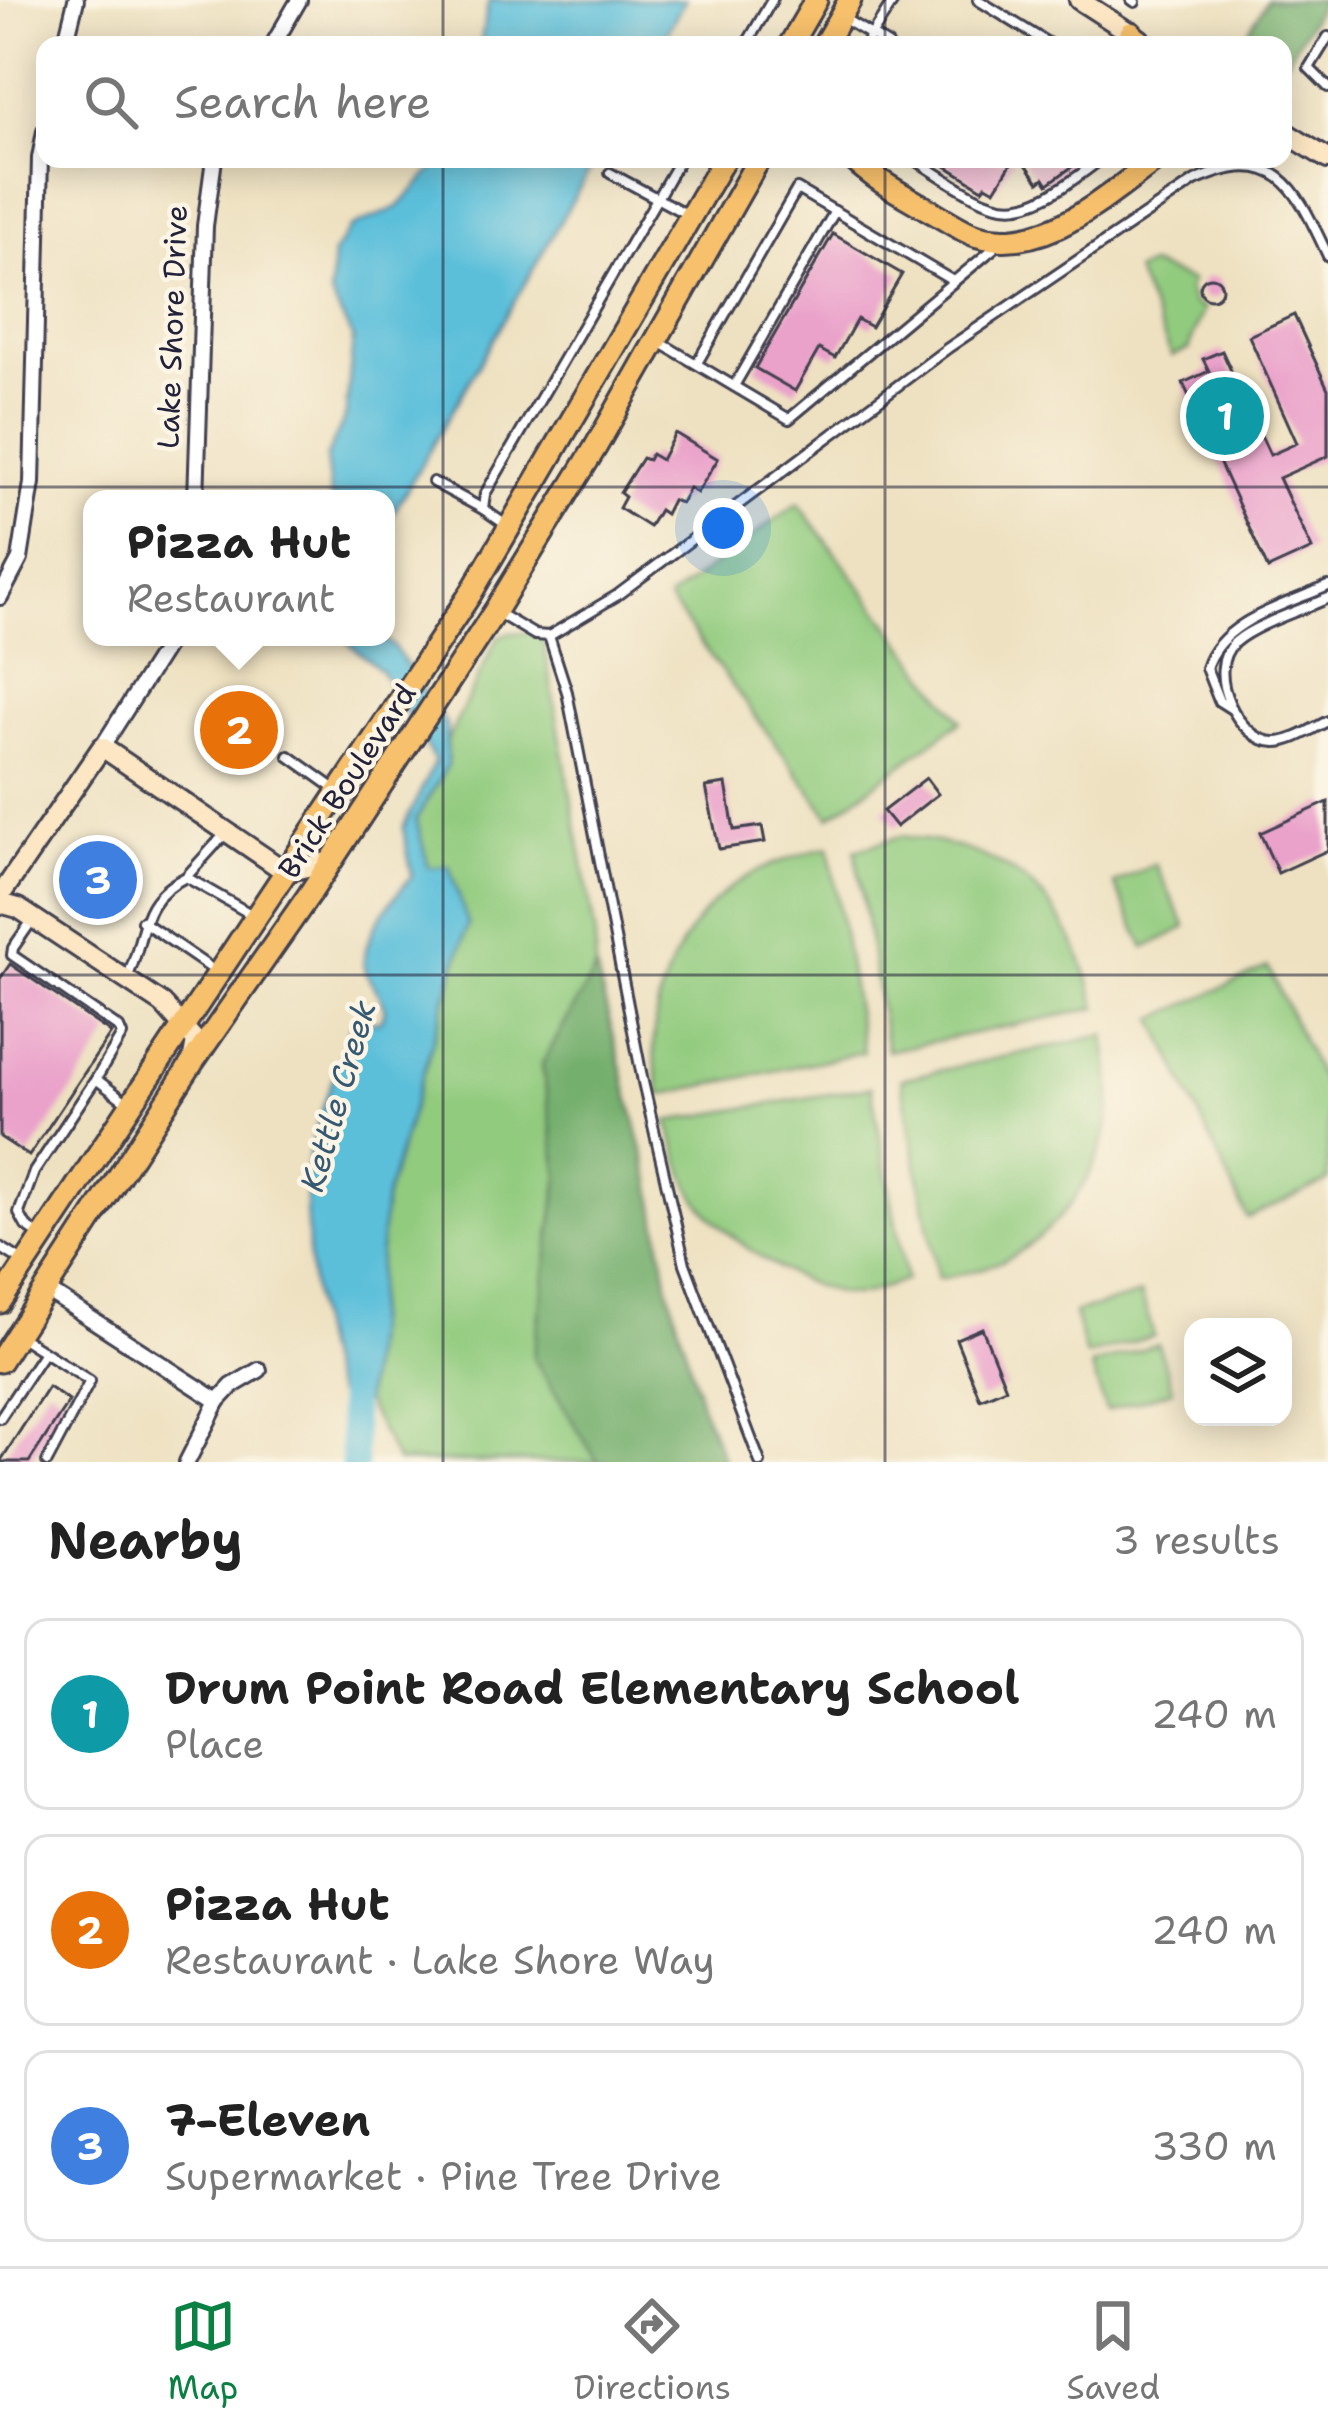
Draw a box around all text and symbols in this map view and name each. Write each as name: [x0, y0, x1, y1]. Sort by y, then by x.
search box: [36, 36, 1292, 168]
icon: search: [78, 69, 144, 135]
text: Search here: [174, 72, 431, 132]
street label: Lake Shore Drive: [147, 204, 197, 450]
pin: 1: [1186, 371, 1264, 461]
popup: [83, 490, 395, 646]
your location: [693, 498, 753, 558]
text: Pizza Hut: [127, 512, 351, 572]
text: Restaurant: [127, 572, 336, 624]
street label: Brick Boulevard: [269, 676, 425, 886]
pin: 2: [200, 685, 278, 775]
pin: 3: [59, 835, 137, 925]
water label: Kettle Creek: [289, 995, 387, 1197]
map controls: [1184, 1318, 1292, 1426]
button: layers: [1184, 1318, 1292, 1426]
text: Nearby: [48, 1506, 243, 1574]
text: 3 results: [1113, 1514, 1280, 1566]
text: Drum Point Road Elementary School: [165, 1658, 1020, 1718]
text: 1: [81, 1688, 99, 1740]
text: 240 m: [1151, 1688, 1277, 1740]
text: Place: [165, 1718, 264, 1770]
text: Pizza Hut: [165, 1874, 390, 1934]
text: 2: [76, 1904, 104, 1956]
text: 240 m: [1151, 1904, 1277, 1956]
text: Restaurant · Lake Shore Way: [165, 1934, 715, 1986]
text: 7-Eleven: [165, 2090, 370, 2150]
text: 3: [76, 2120, 104, 2172]
text: 330 m: [1151, 2120, 1277, 2172]
text: Supermarket · Pine Tree Drive: [165, 2150, 722, 2202]
tab: Map: [168, 2293, 238, 2410]
tab: Directions: [574, 2293, 731, 2410]
tab: Saved: [1067, 2293, 1160, 2410]

